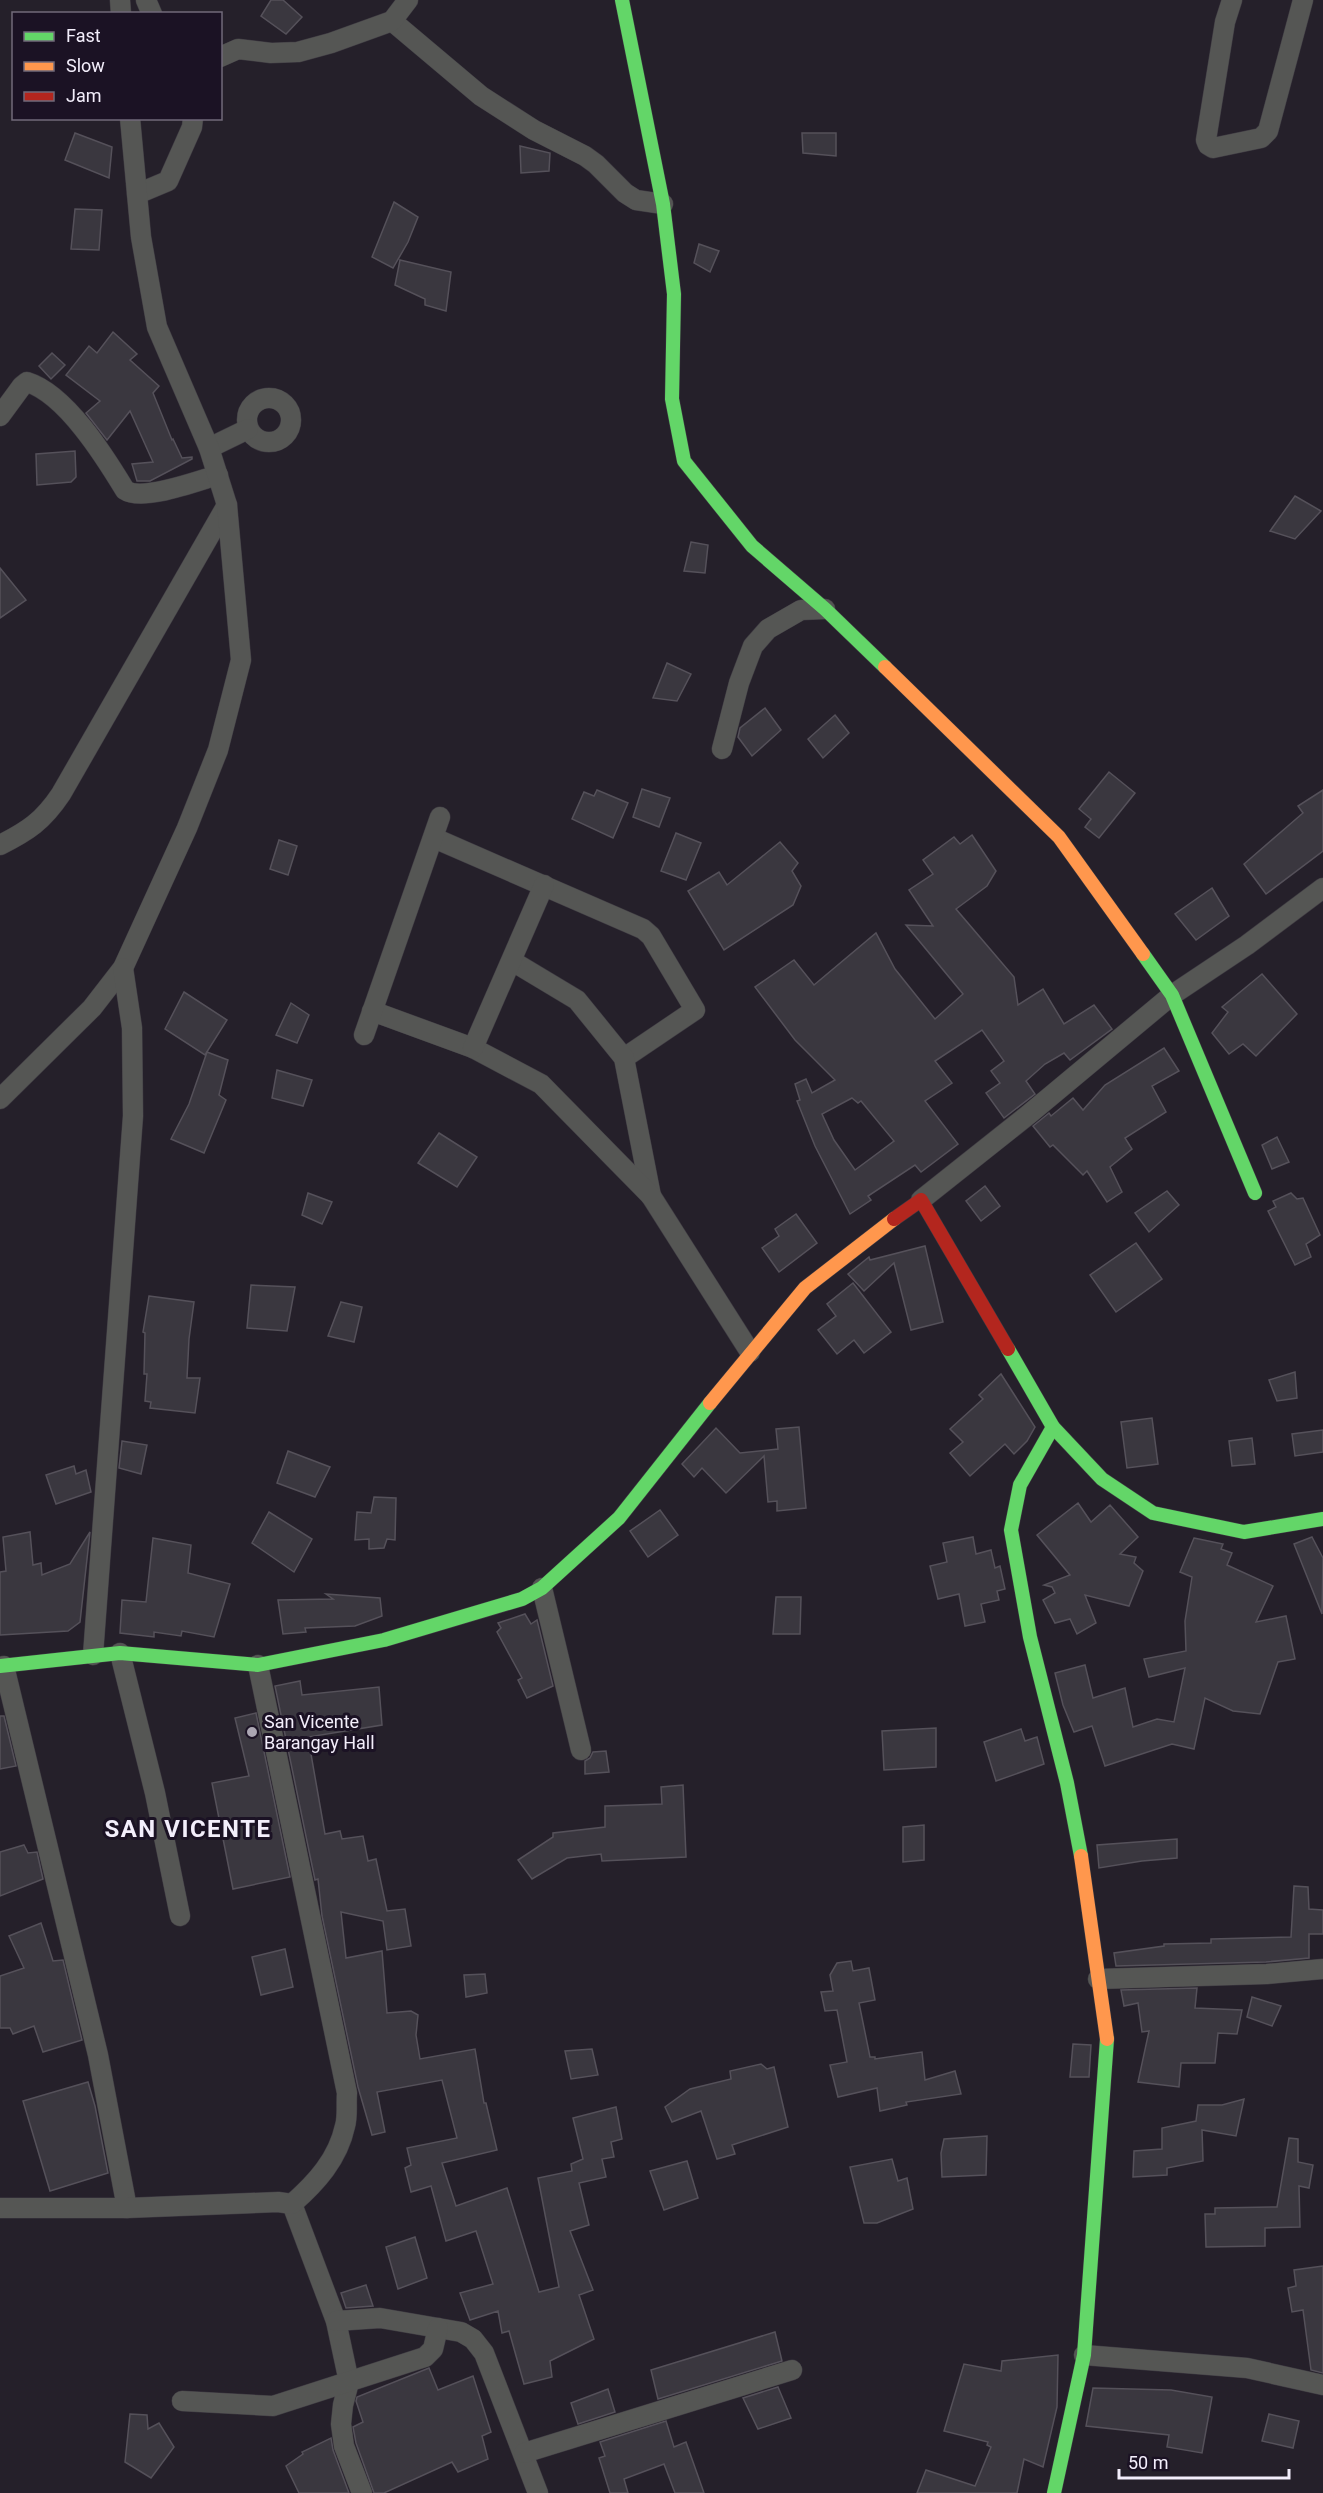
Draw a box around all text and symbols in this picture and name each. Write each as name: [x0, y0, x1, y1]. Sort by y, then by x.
legend: [12, 12, 222, 120]
text: Fast: [66, 25, 101, 46]
text: Slow: [66, 55, 105, 76]
text: Jam: [66, 85, 102, 106]
place label: San Vicente Barangay Hall: [264, 1711, 375, 1753]
marker: San Vicente Barangay Hall: [245, 1725, 259, 1739]
district label: SAN VICENTE: [104, 1815, 272, 1843]
scale bar: [1119, 2442, 1288, 2480]
text: 50 m: [1128, 2452, 1168, 2473]

